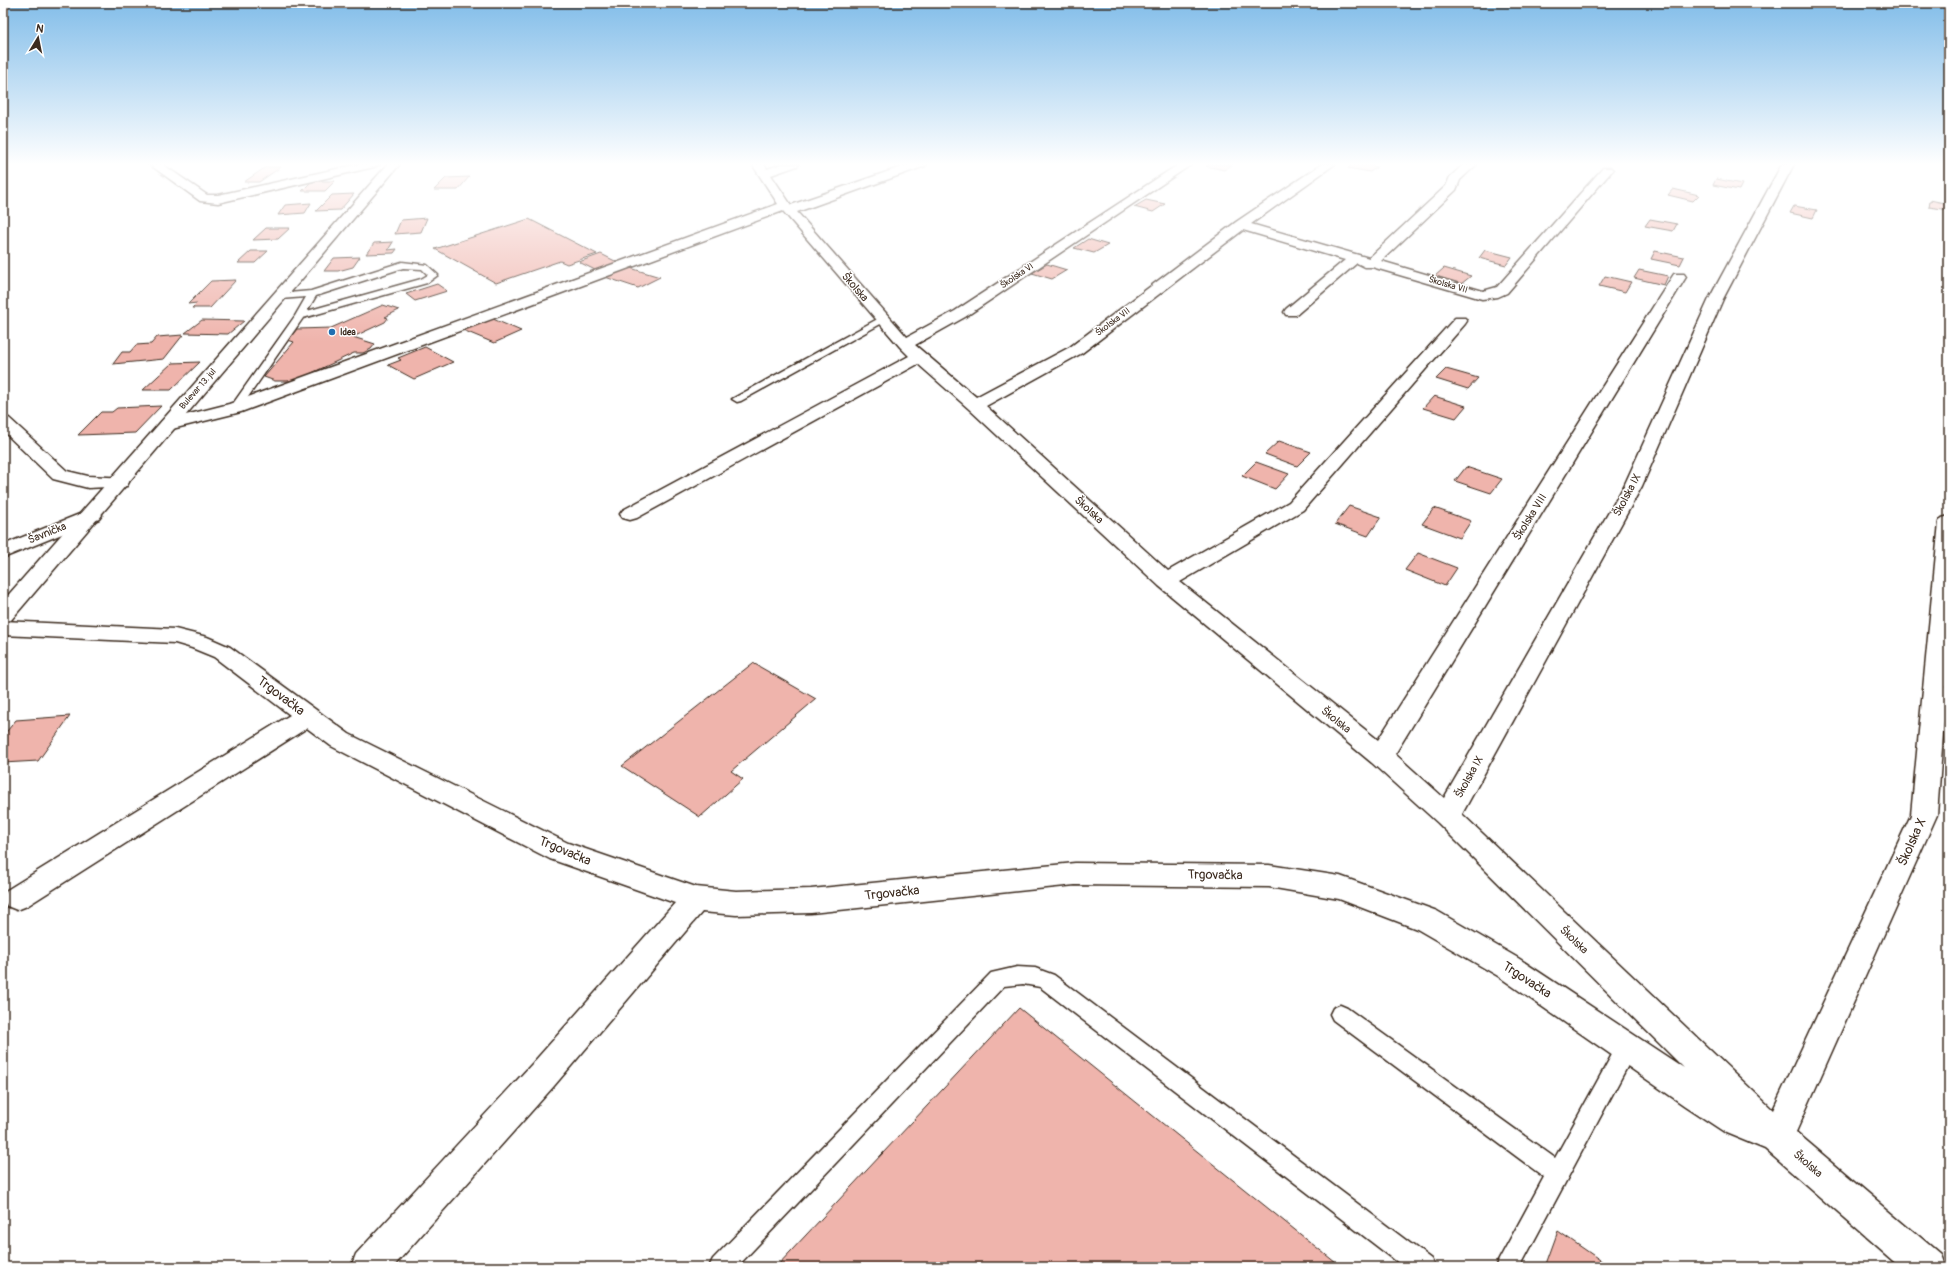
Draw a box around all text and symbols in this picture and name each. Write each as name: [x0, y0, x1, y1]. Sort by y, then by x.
north arrow: [18, 18, 58, 58]
text: N: [35, 22, 45, 36]
street label: Školska VI: [998, 260, 1036, 291]
street label: Školska: [839, 269, 872, 304]
street label: Školska VII: [1427, 273, 1469, 296]
street label: Školska VII: [1093, 305, 1132, 339]
marker: Idea: [327, 327, 337, 337]
place label: Idea: [340, 327, 356, 338]
street label: Bulevar 13. jul: [177, 366, 219, 412]
street label: Školska IX: [1610, 471, 1644, 518]
street label: Školska VIII: [1510, 491, 1549, 543]
street label: Školska: [1072, 493, 1107, 526]
street label: Šavnička: [26, 519, 68, 547]
street label: Trgovačka: [254, 673, 308, 719]
street label: Školska: [1319, 703, 1354, 736]
street label: Školska IX: [1451, 753, 1486, 800]
street label: Školska X: [1894, 816, 1930, 868]
street label: Trgovačka: [537, 833, 593, 869]
street label: Trgovačka: [1187, 867, 1243, 883]
street label: Trgovačka: [864, 882, 920, 904]
street label: Školska: [1557, 923, 1592, 957]
street label: Trgovačka: [1500, 958, 1554, 1002]
street label: Školska: [1791, 1147, 1826, 1180]

